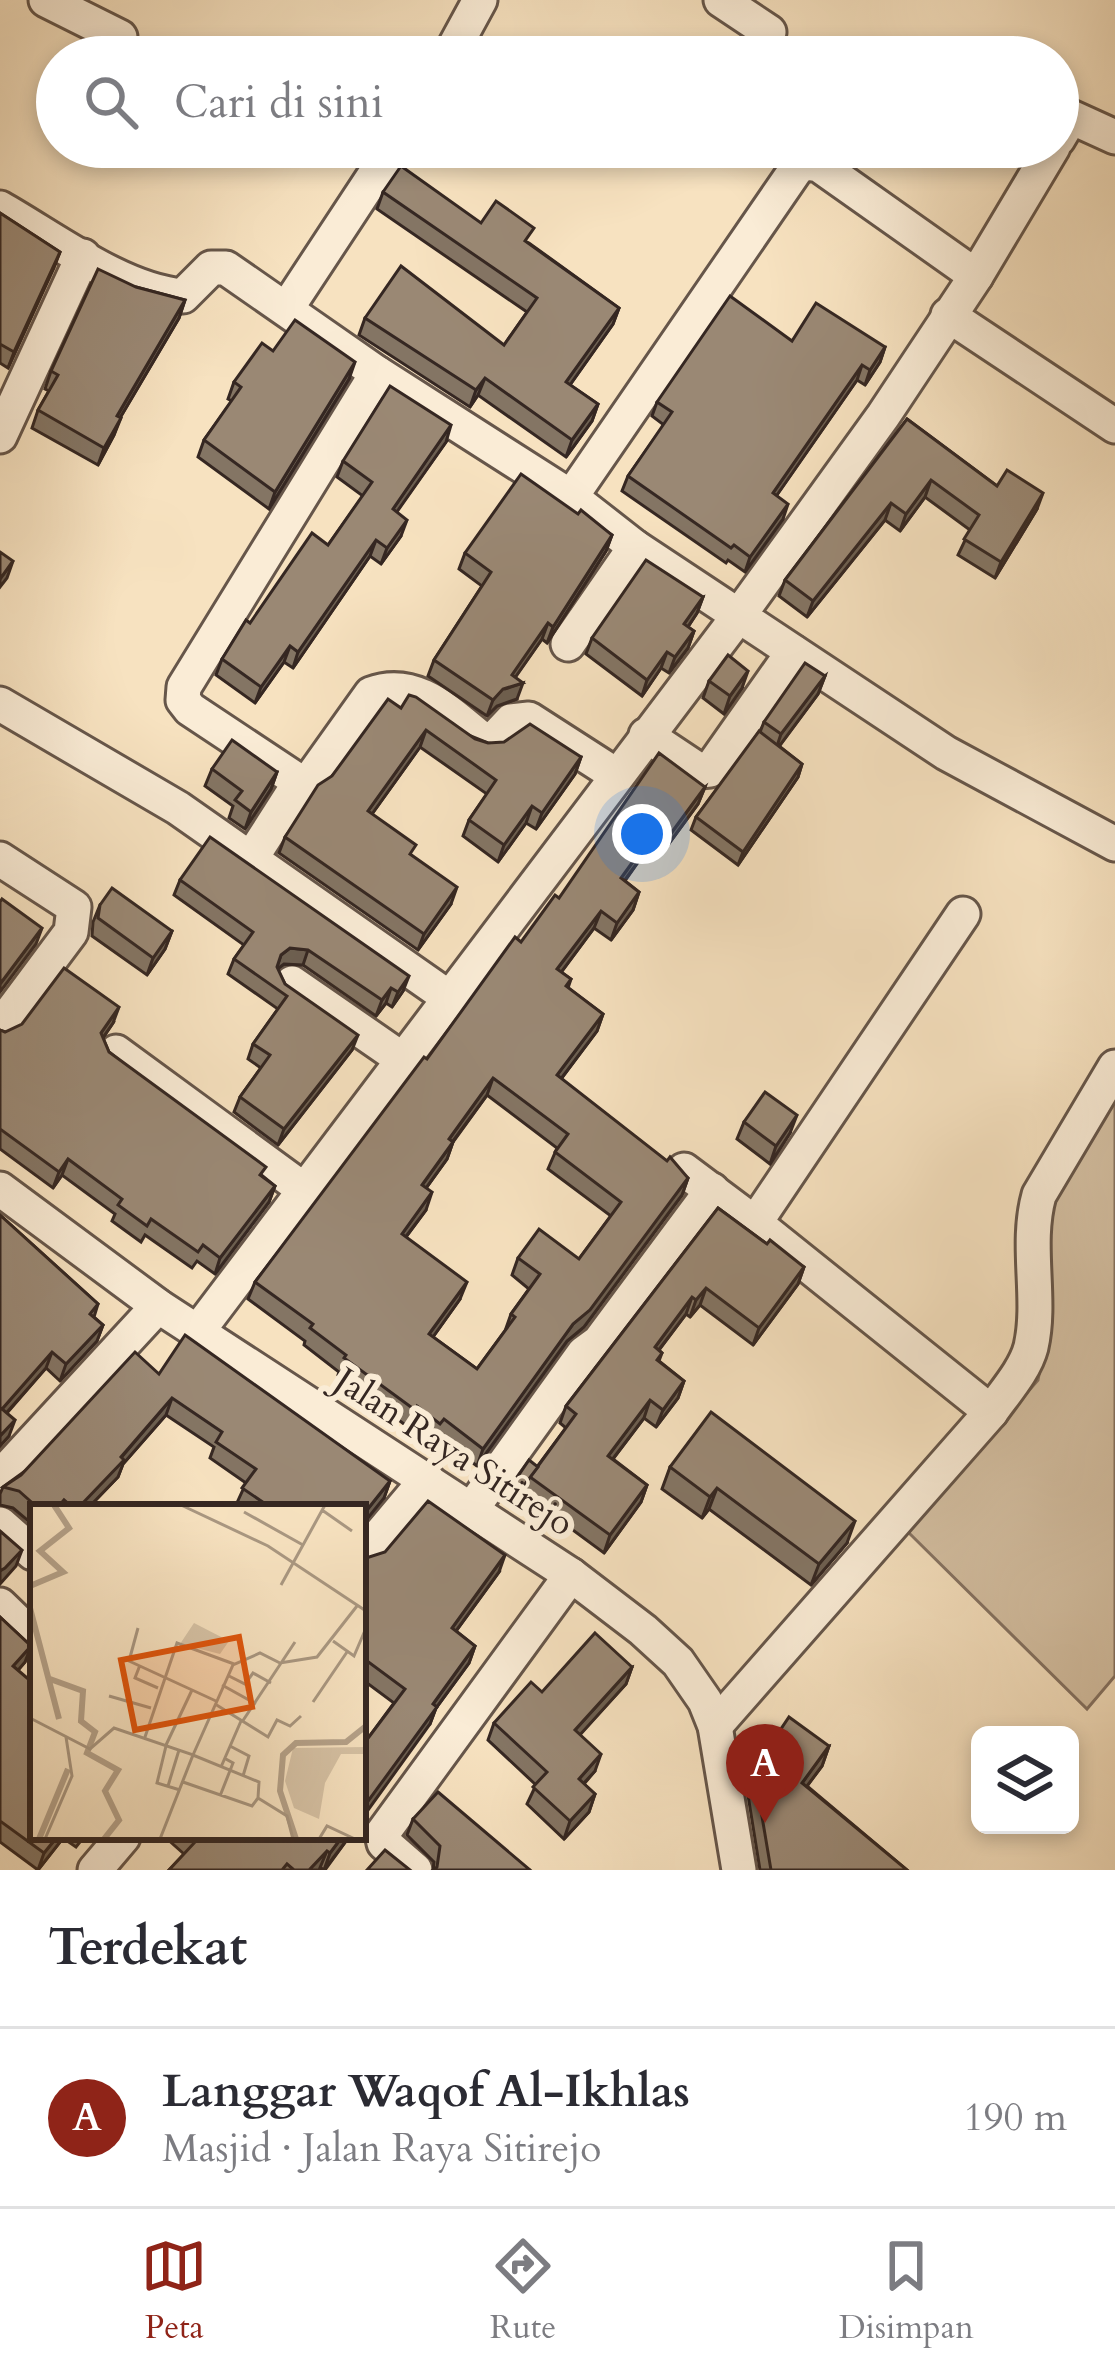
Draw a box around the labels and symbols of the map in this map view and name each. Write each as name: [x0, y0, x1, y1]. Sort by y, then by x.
your location: [612, 804, 672, 864]
street label: Jalan Raya Sitirejo: [321, 1354, 583, 1548]
inset map: [30, 1504, 366, 1840]
pin: A: [726, 1724, 804, 1823]

